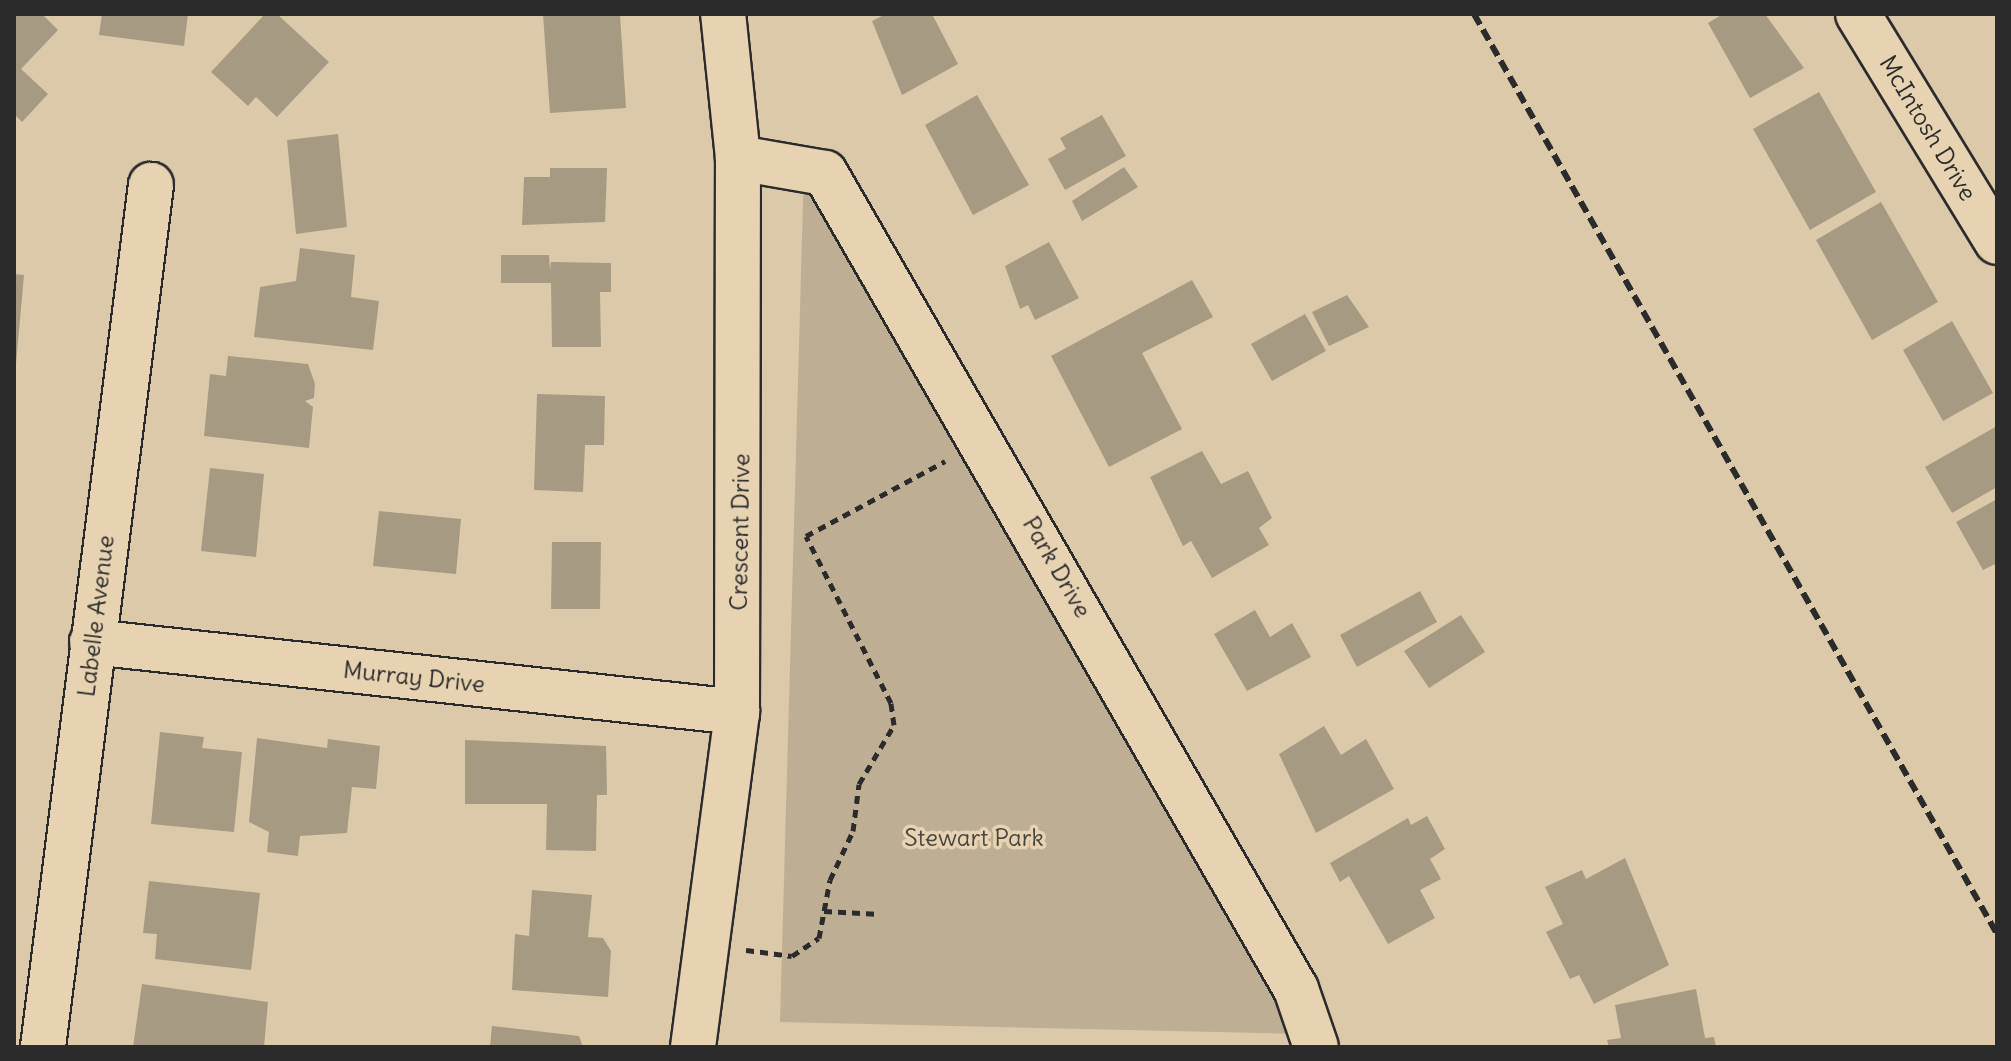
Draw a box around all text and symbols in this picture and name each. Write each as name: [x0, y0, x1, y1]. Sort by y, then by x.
street label: McIntosh Drive: [1873, 50, 1983, 206]
street label: Crescent Drive: [724, 453, 756, 611]
street label: Park Drive: [1017, 511, 1097, 623]
street label: Labelle Avenue: [72, 534, 120, 698]
street label: Murray Drive: [342, 655, 486, 699]
park label: Stewart Park: [904, 824, 1044, 852]

